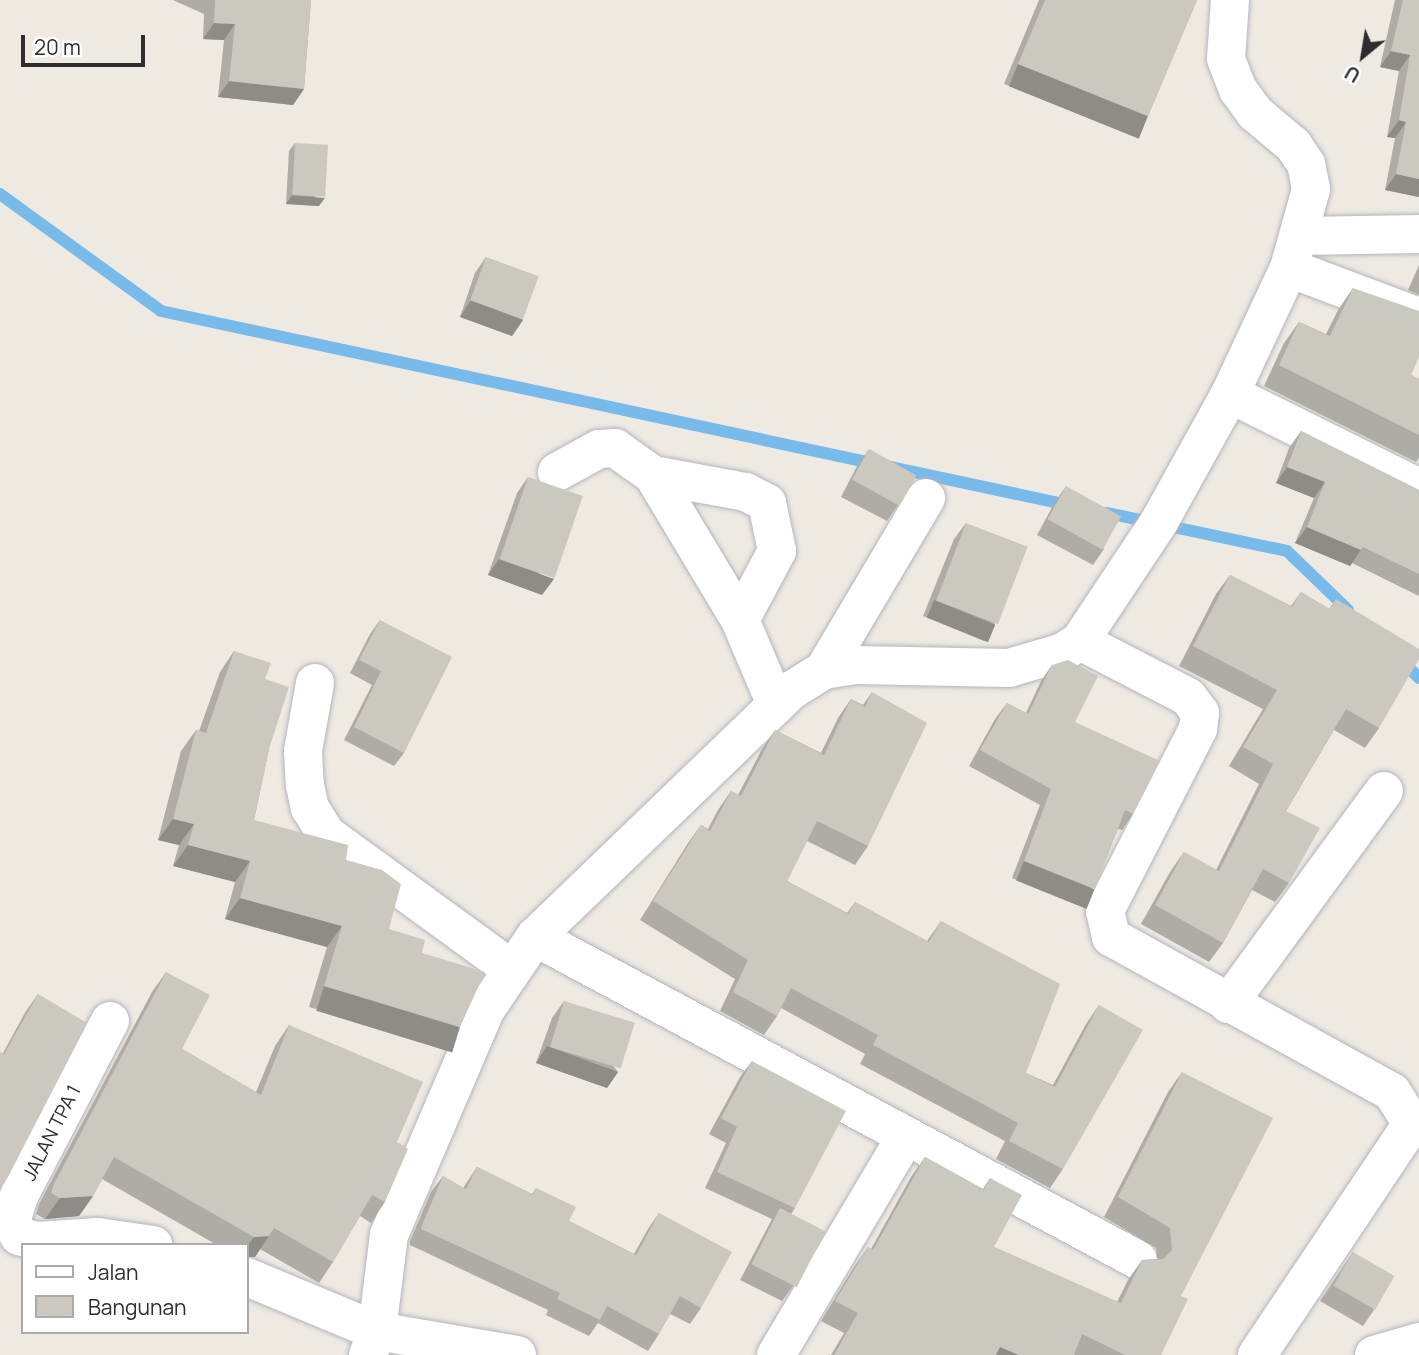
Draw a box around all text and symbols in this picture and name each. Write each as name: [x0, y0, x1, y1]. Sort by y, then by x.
scale bar: [24, 21, 149, 65]
north arrow: [1328, 21, 1398, 91]
text: 20 m: [34, 33, 81, 61]
text: U: [1340, 60, 1365, 89]
street label: JALAN TPA 1: [18, 1081, 86, 1185]
legend: [21, 1243, 248, 1334]
text: Jalan: [88, 1258, 138, 1286]
text: Bangunan: [88, 1293, 187, 1321]

